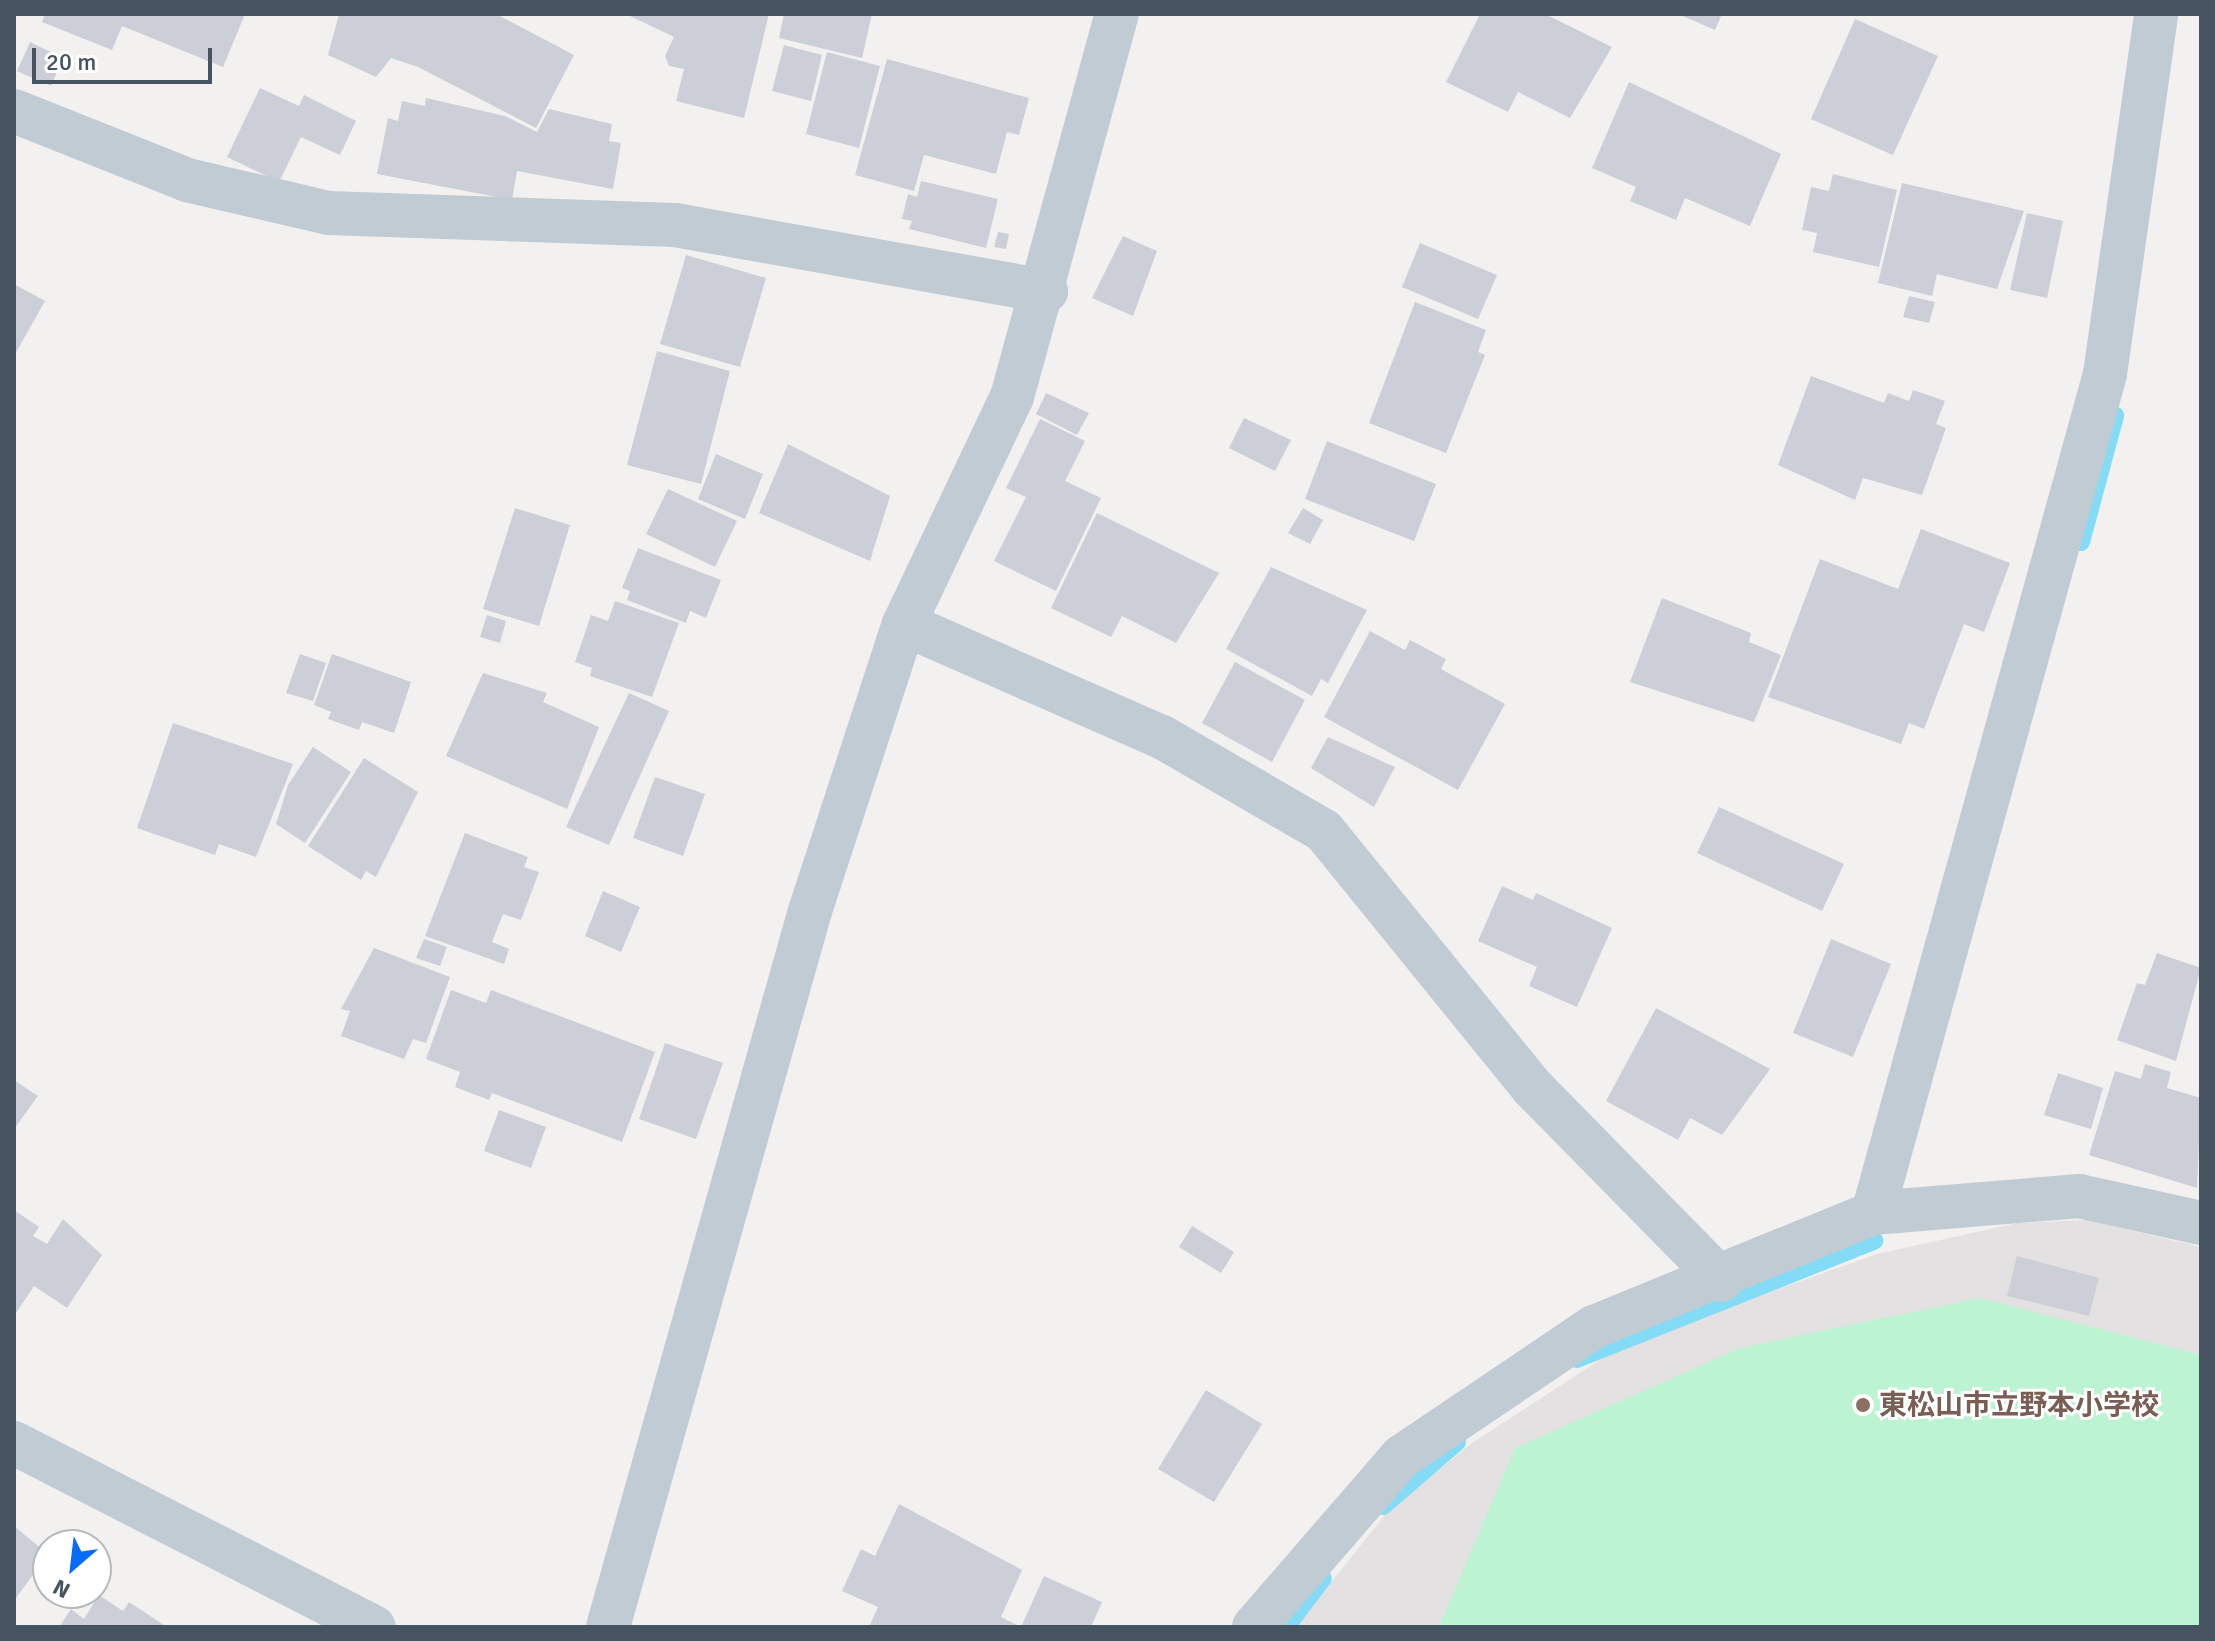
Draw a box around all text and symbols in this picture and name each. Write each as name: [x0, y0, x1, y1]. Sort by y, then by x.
scale bar: [36, 32, 216, 82]
text: 20 m: [46, 47, 96, 77]
place label: 東松山市立野本小学校: [1879, 1388, 2159, 1422]
marker: 東松山市立野本小学校: [1854, 1396, 1872, 1414]
north arrow: [32, 1529, 112, 1609]
text: N: [48, 1573, 75, 1604]

